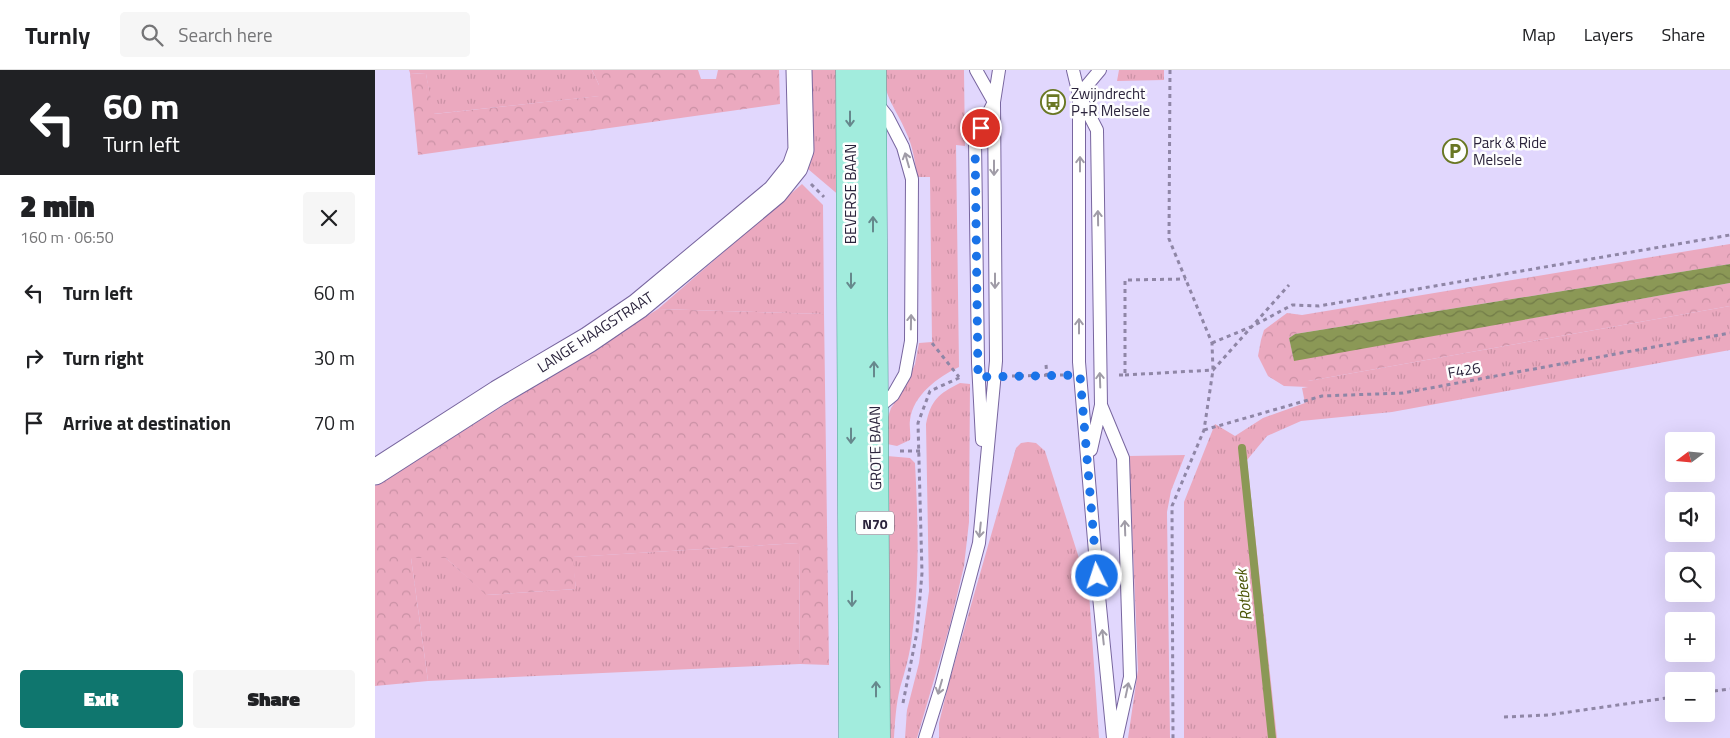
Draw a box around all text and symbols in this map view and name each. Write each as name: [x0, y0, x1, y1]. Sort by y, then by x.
search box: [120, 12, 470, 57]
text: Turnly: [25, 17, 90, 53]
text: Search here: [178, 20, 273, 49]
icon: search: [138, 21, 166, 49]
text: Map: [1522, 21, 1556, 48]
text: Layers: [1584, 21, 1633, 48]
text: Share: [1661, 21, 1705, 48]
text: 60 m: [103, 79, 179, 133]
place label: Zwijndrecht P+R Melsele: [1071, 82, 1150, 122]
bus stop icon: Zwijndrecht P+R Melsele: [1040, 89, 1066, 115]
icon: left: [20, 90, 85, 155]
pin: [960, 107, 1002, 149]
one-way arrow: [845, 110, 855, 126]
icon: arrive: [967, 114, 995, 142]
text: Turn left: [103, 127, 180, 161]
place label: Park & Ride Melsele: [1473, 131, 1547, 171]
parking icon: Park & Ride Melsele: [1442, 138, 1468, 164]
street label: BEVERSE BAAN: [839, 144, 862, 244]
one-way arrow: [902, 153, 912, 169]
one-way arrow: [1075, 156, 1085, 172]
one-way arrow: [989, 160, 999, 176]
text: 2 min: [20, 183, 95, 229]
button: close: [303, 192, 355, 244]
one-way arrow: [1093, 210, 1103, 226]
one-way arrow: [868, 216, 878, 232]
text: 160 m · 06:50: [20, 225, 114, 249]
one-way arrow: [990, 272, 1000, 289]
one-way arrow: [846, 273, 855, 289]
text: Turn left: [63, 278, 133, 307]
text: 60 m: [314, 278, 355, 307]
icon: left: [20, 279, 48, 307]
street label: LANGE HAAGSTRAAT: [532, 286, 658, 378]
one-way arrow: [906, 314, 916, 330]
one-way arrow: [1074, 319, 1084, 335]
text: Turn right: [63, 343, 144, 372]
text: 30 m: [314, 343, 355, 372]
icon: right: [20, 344, 48, 372]
street label: F426: [1446, 356, 1482, 384]
one-way arrow: [869, 362, 879, 378]
one-way arrow: [1096, 372, 1105, 388]
street label: GROTE BAAN: [863, 405, 887, 491]
text: Arrive at destination: [63, 408, 231, 437]
text: 70 m: [314, 408, 355, 437]
icon: arrive: [20, 409, 48, 437]
one-way arrow: [846, 428, 856, 444]
north arrow: [1665, 432, 1715, 482]
map controls: [1665, 432, 1715, 722]
button: sound: [1665, 492, 1715, 542]
road number: N70: [856, 512, 894, 534]
one-way arrow: [1120, 520, 1129, 536]
one-way arrow: [975, 521, 985, 537]
position arrow: [1070, 549, 1122, 601]
button: search: [1665, 552, 1715, 602]
water label: Rotbeek: [1228, 566, 1258, 622]
one-way arrow: [847, 590, 857, 607]
button: +: [1665, 612, 1715, 662]
one-way arrow: [1098, 630, 1108, 646]
button: Exit: [20, 670, 183, 728]
button: Share: [193, 670, 355, 728]
button: −: [1665, 672, 1715, 722]
one-way arrow: [935, 679, 945, 695]
one-way arrow: [871, 682, 881, 698]
one-way arrow: [1122, 683, 1132, 699]

